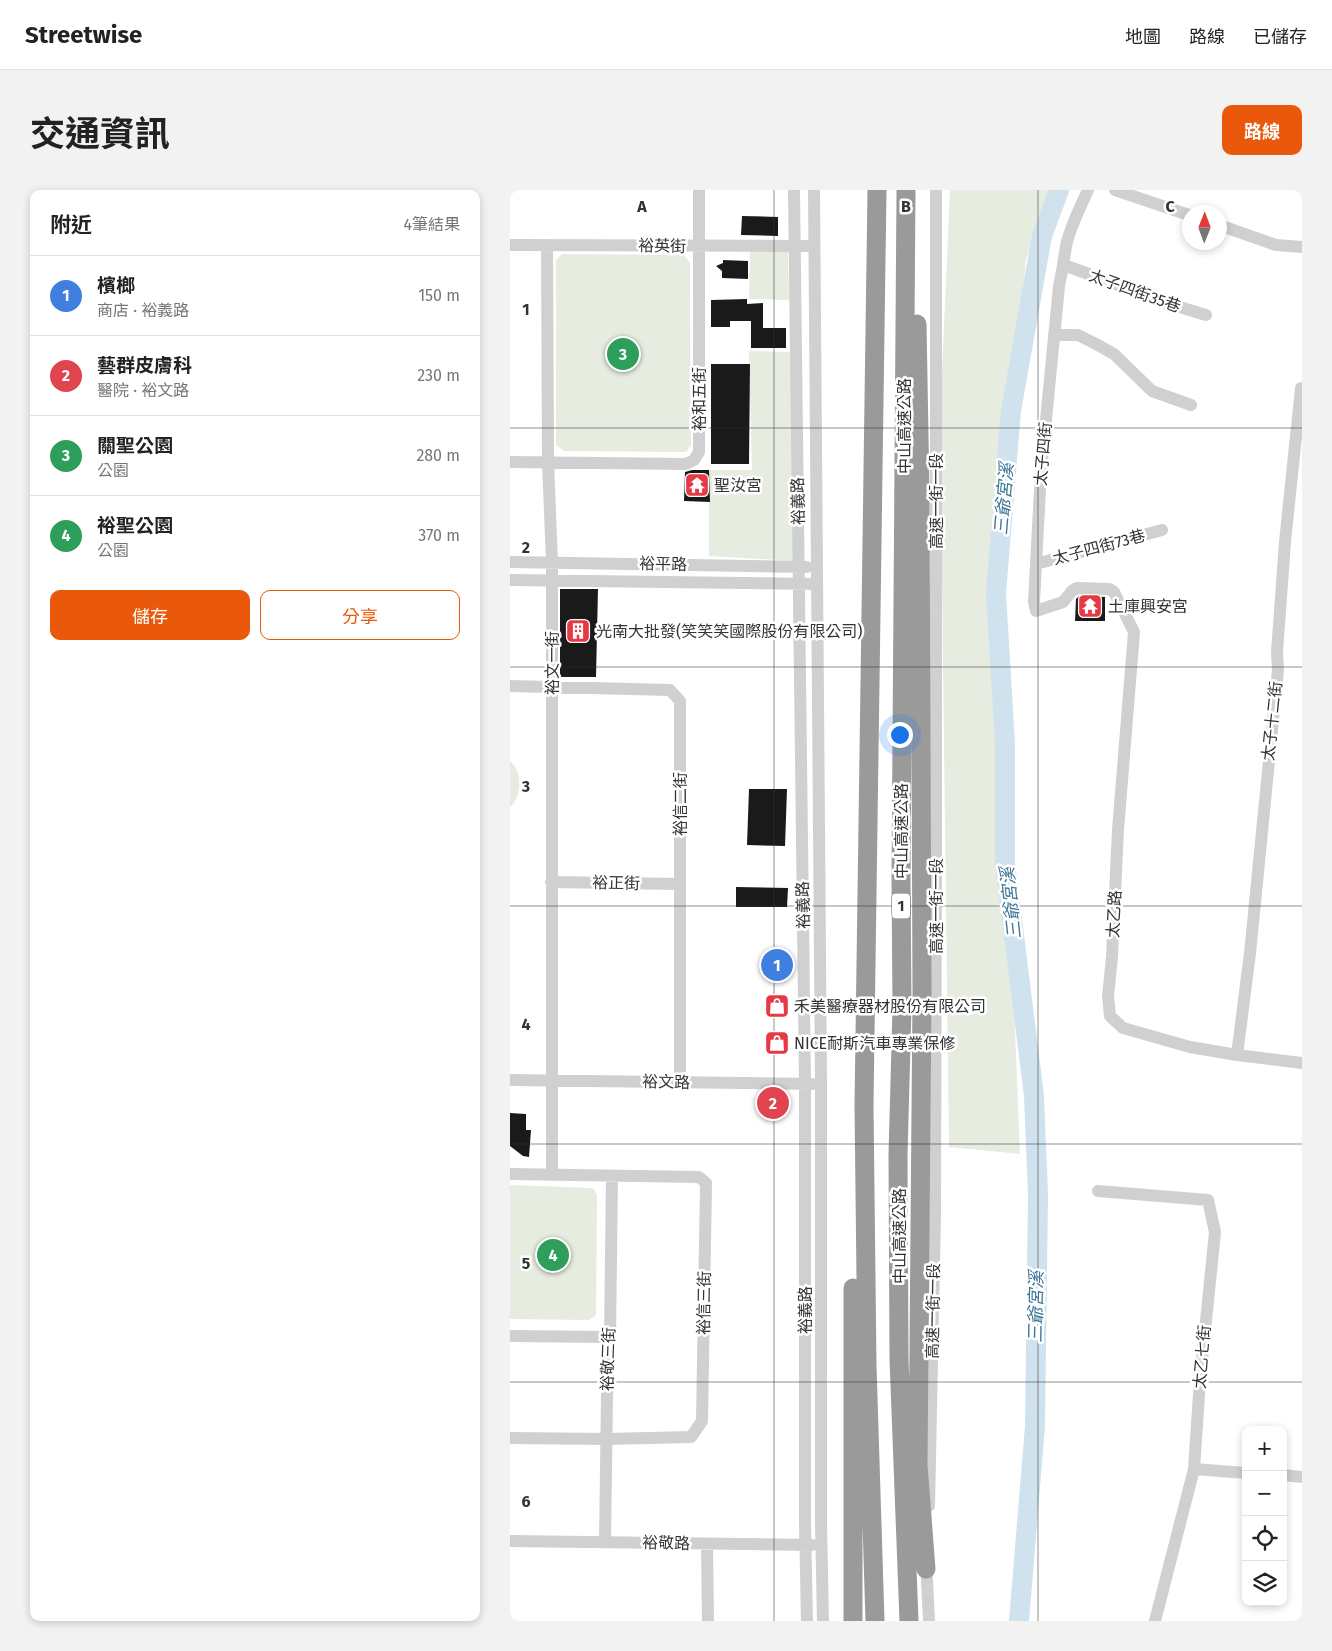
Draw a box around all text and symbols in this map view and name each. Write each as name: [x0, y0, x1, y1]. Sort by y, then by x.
text: Streetwise: [25, 21, 142, 49]
text: 地圖: [1125, 26, 1161, 48]
text: 路線: [1189, 26, 1225, 48]
text: 已儲存: [1253, 26, 1307, 48]
button: 路線: [1222, 105, 1302, 155]
text: 交通資訊: [30, 113, 170, 155]
text: A: [636, 197, 647, 216]
text: B: [901, 197, 911, 216]
text: C: [1165, 197, 1175, 216]
north arrow: [1182, 205, 1227, 250]
text: 附近: [50, 212, 92, 238]
text: 4筆結果: [403, 215, 460, 234]
street label: 裕英街: [638, 236, 686, 256]
street label: 太子四街35巷: [1087, 266, 1183, 316]
text: 檳榔: [97, 274, 135, 297]
text: 1: [62, 286, 70, 305]
text: 150 m: [418, 286, 460, 305]
text: 1: [522, 300, 530, 319]
text: 商店 · 裕義路: [97, 301, 189, 320]
pin: 3: [607, 335, 639, 373]
text: 藝群皮膚科: [97, 354, 192, 377]
text: 2: [62, 366, 70, 385]
text: 230 m: [417, 366, 460, 385]
street label: 裕和五街: [690, 367, 709, 431]
street label: 中山高速公路: [895, 378, 914, 474]
text: 醫院 · 裕文路: [97, 381, 189, 400]
street label: 太子四街: [1031, 421, 1055, 487]
text: 關聖公園: [97, 434, 173, 457]
text: 3: [62, 446, 70, 465]
text: 280 m: [416, 446, 460, 465]
street label: 高速一街一段: [927, 453, 946, 549]
water label: 三爺宮溪: [990, 459, 1018, 536]
text: 公園: [97, 461, 129, 480]
temple icon: 聖汝宮: [684, 472, 710, 498]
place label: 聖汝宮: [714, 476, 762, 495]
street label: 裕義路: [788, 477, 808, 525]
text: 裕聖公園: [97, 514, 173, 537]
text: 4: [61, 526, 71, 545]
text: 370 m: [418, 526, 460, 545]
street label: 太子四街73巷: [1051, 526, 1147, 568]
text: 2: [522, 538, 530, 557]
text: 公園: [97, 541, 129, 560]
street label: 裕平路: [639, 554, 687, 574]
button: 儲存: [50, 590, 250, 640]
button: 分享: [260, 590, 460, 640]
temple icon: 土庫興安宮: [1077, 593, 1103, 619]
place label: 土庫興安宮: [1108, 597, 1188, 616]
building icon: 光南大批發(笑笑笑國際股份有限公司): [565, 618, 591, 644]
place label: 光南大批發(笑笑笑國際股份有限公司): [596, 622, 862, 641]
street label: 裕文一街: [543, 631, 562, 695]
street label: 太子十二街: [1258, 680, 1286, 762]
your location: [887, 722, 913, 748]
street label: 裕信二街: [671, 772, 690, 836]
text: 3: [521, 777, 530, 796]
street label: 中山高速公路: [892, 783, 911, 879]
street label: 高速一街一段: [927, 858, 946, 954]
water label: 三爺宮溪: [996, 863, 1026, 940]
street label: 裕正街: [592, 873, 640, 893]
street label: 裕義路: [793, 881, 813, 929]
street label: 太乙路: [1103, 890, 1125, 938]
road number: 1: [892, 894, 910, 918]
pin: 1: [761, 946, 793, 984]
shop icon: 禾美醫療器材股份有限公司: [764, 993, 790, 1019]
place label: 禾美醫療器材股份有限公司: [794, 997, 986, 1016]
text: 4: [521, 1015, 531, 1034]
shop icon: NICE耐斯汽車專業保修: [764, 1030, 790, 1056]
place label: NICE耐斯汽車專業保修: [794, 1034, 955, 1053]
street label: 裕文路: [642, 1072, 690, 1092]
pin: 2: [757, 1084, 789, 1122]
street label: 中山高速公路: [890, 1188, 909, 1284]
pin: 4: [537, 1236, 569, 1274]
text: 5: [522, 1254, 531, 1273]
street label: 高速一街一段: [923, 1263, 943, 1359]
water label: 三爺宮溪: [1024, 1268, 1048, 1343]
street label: 裕信三街: [694, 1271, 714, 1335]
street label: 裕義路: [796, 1286, 815, 1334]
street label: 太乙七街: [1190, 1324, 1214, 1390]
street label: 裕敬三街: [597, 1327, 619, 1391]
map controls: [1242, 1426, 1287, 1606]
button: +: [1242, 1426, 1287, 1471]
button: −: [1242, 1471, 1287, 1516]
text: 6: [521, 1492, 531, 1511]
button: locate: [1242, 1516, 1287, 1561]
street label: 裕敬路: [642, 1533, 690, 1553]
button: layers: [1242, 1561, 1287, 1606]

